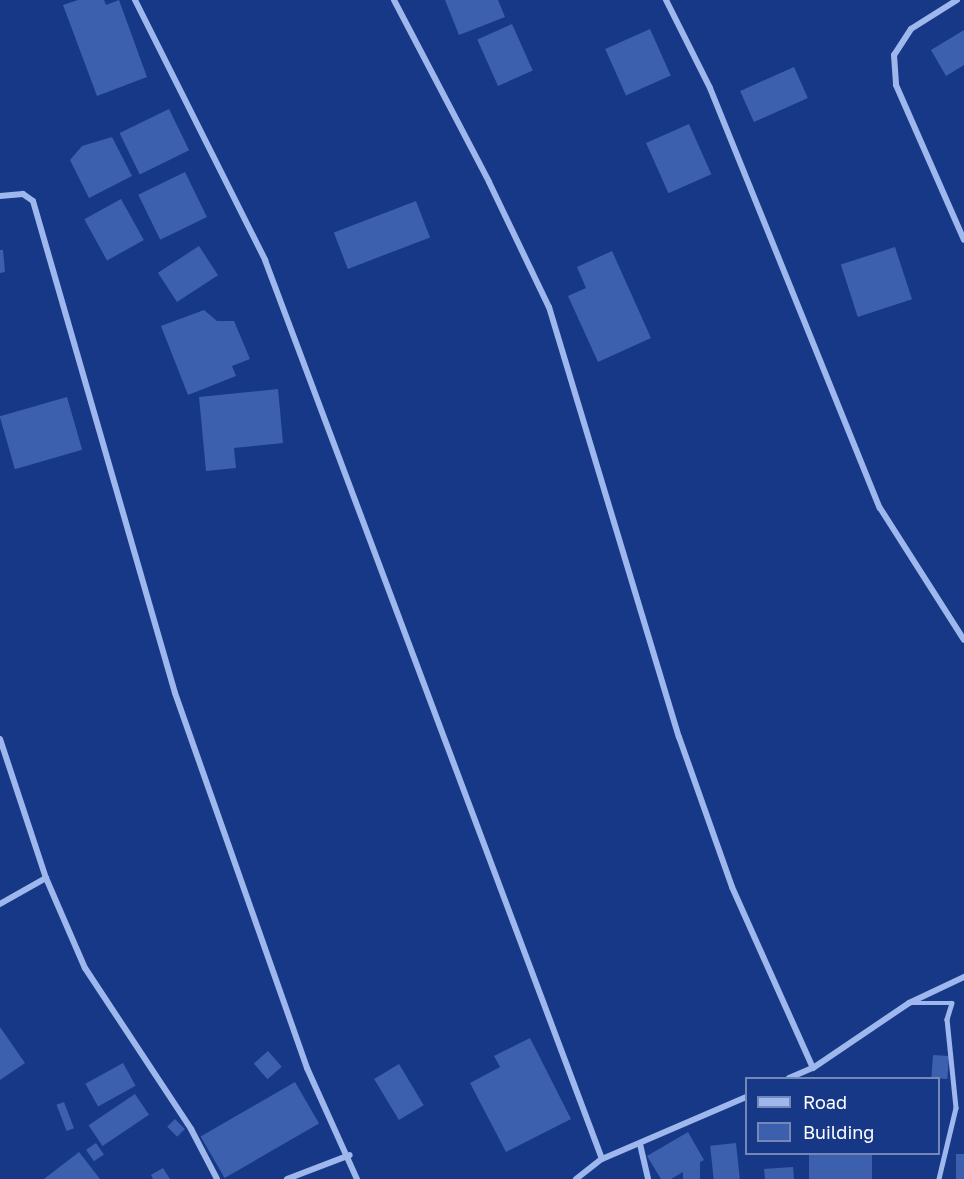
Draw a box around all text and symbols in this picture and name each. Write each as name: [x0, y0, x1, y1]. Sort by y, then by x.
legend: [745, 1077, 940, 1155]
text: Road: [803, 1091, 847, 1113]
text: Building: [803, 1121, 874, 1143]

